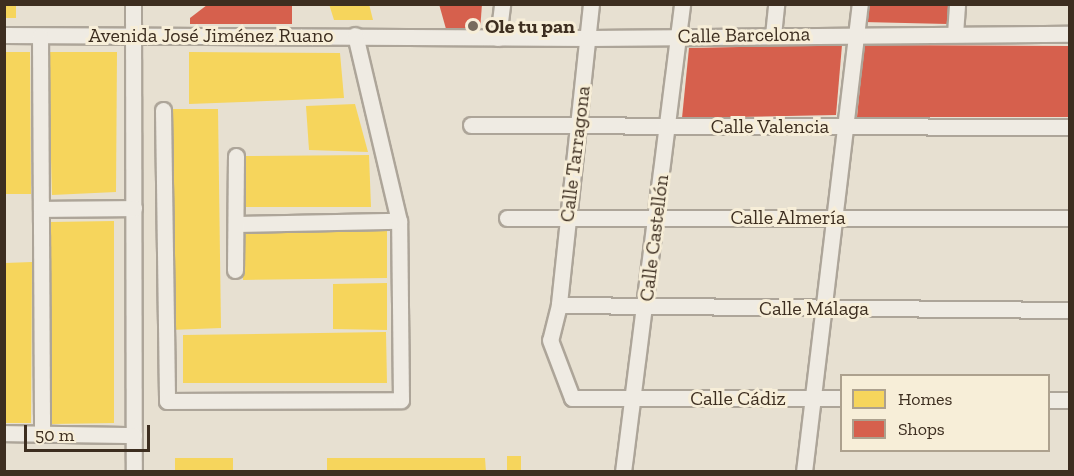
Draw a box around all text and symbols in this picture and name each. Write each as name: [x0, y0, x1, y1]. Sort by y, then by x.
place label: Ole tu pan: [485, 14, 575, 38]
marker: Ole tu pan: [466, 19, 480, 33]
street label: Calle Barcelona: [677, 22, 811, 48]
street label: Avenida José Jiménez Ruano: [88, 23, 334, 47]
street label: Calle Tarragona: [555, 84, 595, 224]
street label: Calle Valencia: [710, 114, 830, 138]
street label: Calle Castellón: [634, 173, 674, 303]
street label: Calle Almería: [730, 205, 846, 229]
street label: Calle Málaga: [759, 296, 869, 320]
legend: [840, 374, 1050, 452]
street label: Calle Cádiz: [690, 386, 786, 410]
text: Homes: [898, 388, 952, 410]
scale bar: [27, 413, 153, 451]
text: Shops: [898, 418, 945, 440]
text: 50 m: [35, 424, 74, 446]

